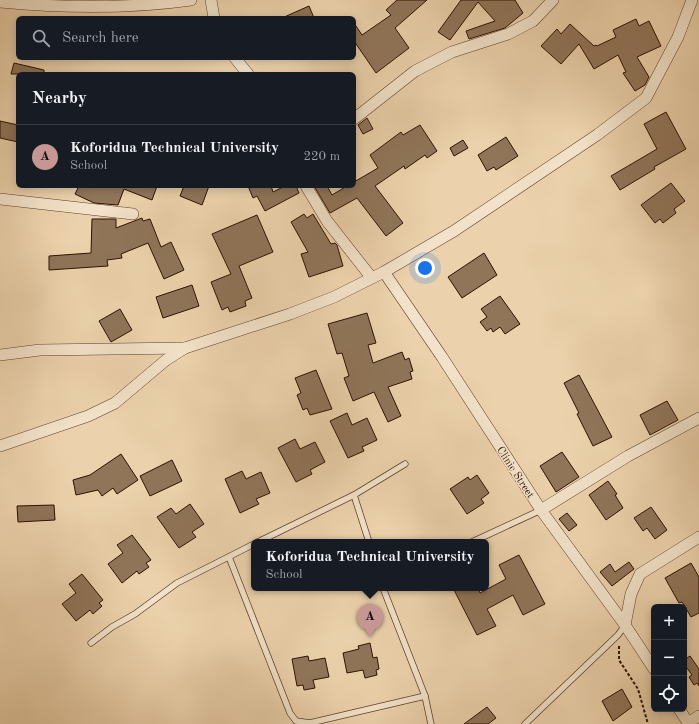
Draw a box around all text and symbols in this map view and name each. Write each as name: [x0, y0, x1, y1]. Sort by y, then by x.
search box: [16, 16, 356, 60]
icon: search: [30, 27, 52, 49]
text: Search here: [62, 31, 139, 46]
text: Nearby: [32, 90, 87, 107]
text: Koforidua Technical University: [70, 141, 279, 156]
text: A: [40, 150, 50, 163]
text: 220 m: [303, 150, 340, 163]
text: School: [70, 159, 107, 172]
your location: [415, 258, 435, 278]
street label: Clinic Street: [494, 445, 536, 501]
popup: [251, 539, 489, 591]
text: Koforidua Technical University: [265, 550, 475, 565]
text: School: [265, 568, 303, 581]
pin: A: [357, 604, 383, 637]
map controls: [651, 604, 687, 712]
button: +: [651, 604, 687, 640]
button: −: [651, 640, 687, 676]
button: locate: [651, 676, 687, 712]

